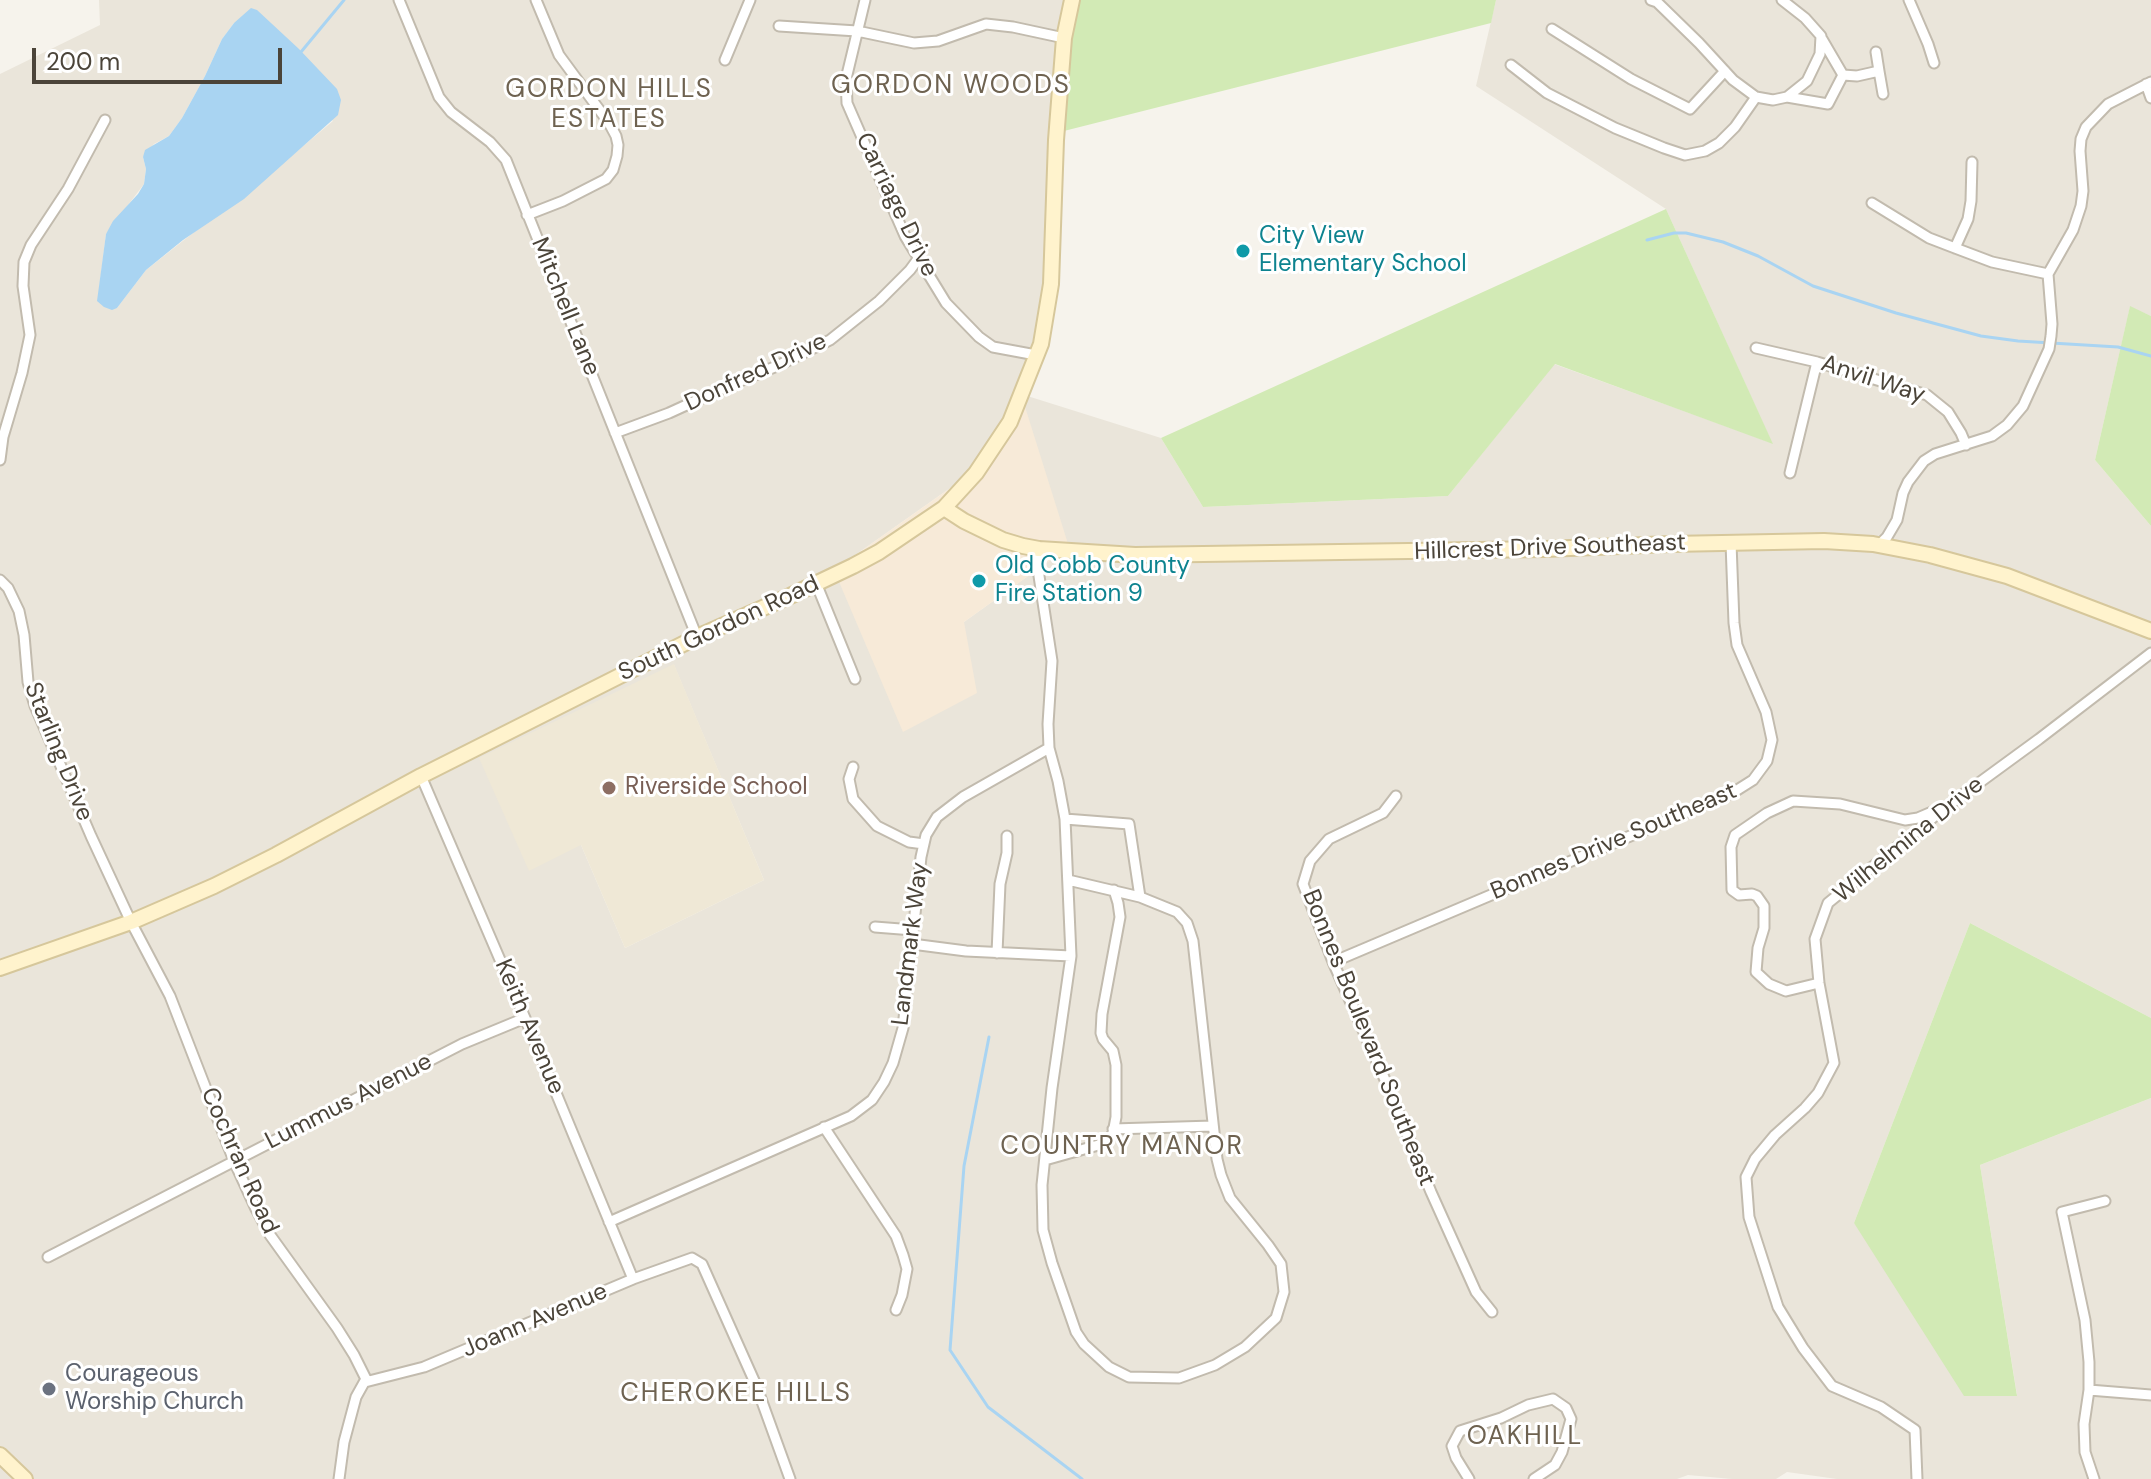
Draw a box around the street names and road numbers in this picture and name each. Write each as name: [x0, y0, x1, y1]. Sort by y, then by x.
street label: Carriage Drive: [849, 128, 943, 282]
street label: Mitchell Lane: [524, 234, 606, 380]
street label: Donfred Drive: [681, 328, 831, 418]
street label: Anvil Way: [1817, 350, 1929, 410]
street label: Hillcrest Drive Southeast: [1414, 529, 1686, 567]
street label: South Gordon Road: [614, 570, 824, 688]
street label: Starling Drive: [17, 679, 99, 825]
street label: Wilhelmina Drive: [1828, 771, 1990, 909]
street label: Bonnes Drive Southeast: [1487, 777, 1741, 907]
street label: Landmark Way: [887, 861, 935, 1027]
street label: Bonnes Boulevard Southeast: [1295, 886, 1441, 1190]
street label: Keith Avenue: [488, 955, 570, 1099]
street label: Lummus Avenue: [261, 1048, 437, 1156]
street label: Cochran Road: [194, 1083, 284, 1239]
street label: Joann Avenue: [458, 1278, 612, 1364]

